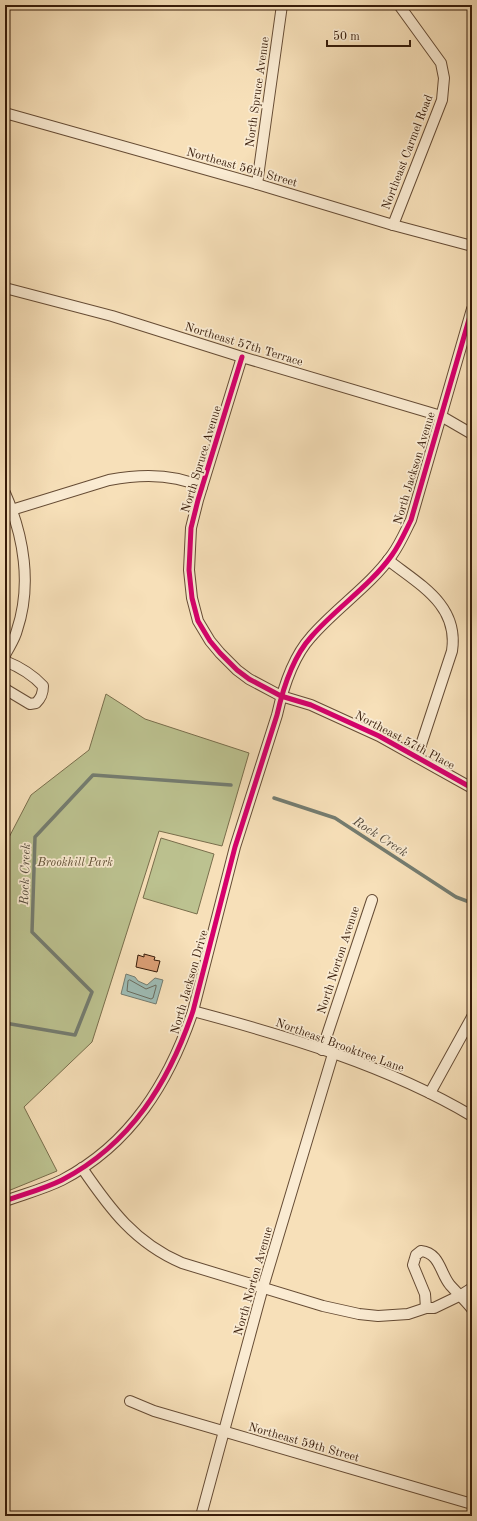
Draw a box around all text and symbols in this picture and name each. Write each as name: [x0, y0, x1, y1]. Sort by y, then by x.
scale bar: [327, 22, 410, 48]
text: 50 m: [333, 30, 360, 43]
street label: North Spruce Avenue: [244, 36, 272, 148]
street label: Northeast Carmel Road: [380, 93, 435, 212]
street label: Northeast 56th Street: [185, 145, 299, 190]
street label: Northeast 57th Terrace: [183, 320, 305, 369]
street label: North Spruce Avenue: [180, 404, 224, 514]
street label: North Jackson Avenue: [392, 410, 438, 526]
street label: Northeast 57th Place: [353, 709, 457, 772]
water label: Rock Creek: [350, 814, 410, 860]
water label: Rock Creek: [18, 843, 33, 906]
park label: Brookhill Park: [36, 857, 113, 869]
street label: North Norton Avenue: [316, 905, 362, 1016]
street label: North Jackson Drive: [169, 928, 211, 1036]
street label: Northeast Brooktree Lane: [274, 1017, 406, 1075]
street label: North Norton Avenue: [233, 1225, 275, 1337]
street label: Northeast 59th Street: [247, 1420, 361, 1465]

